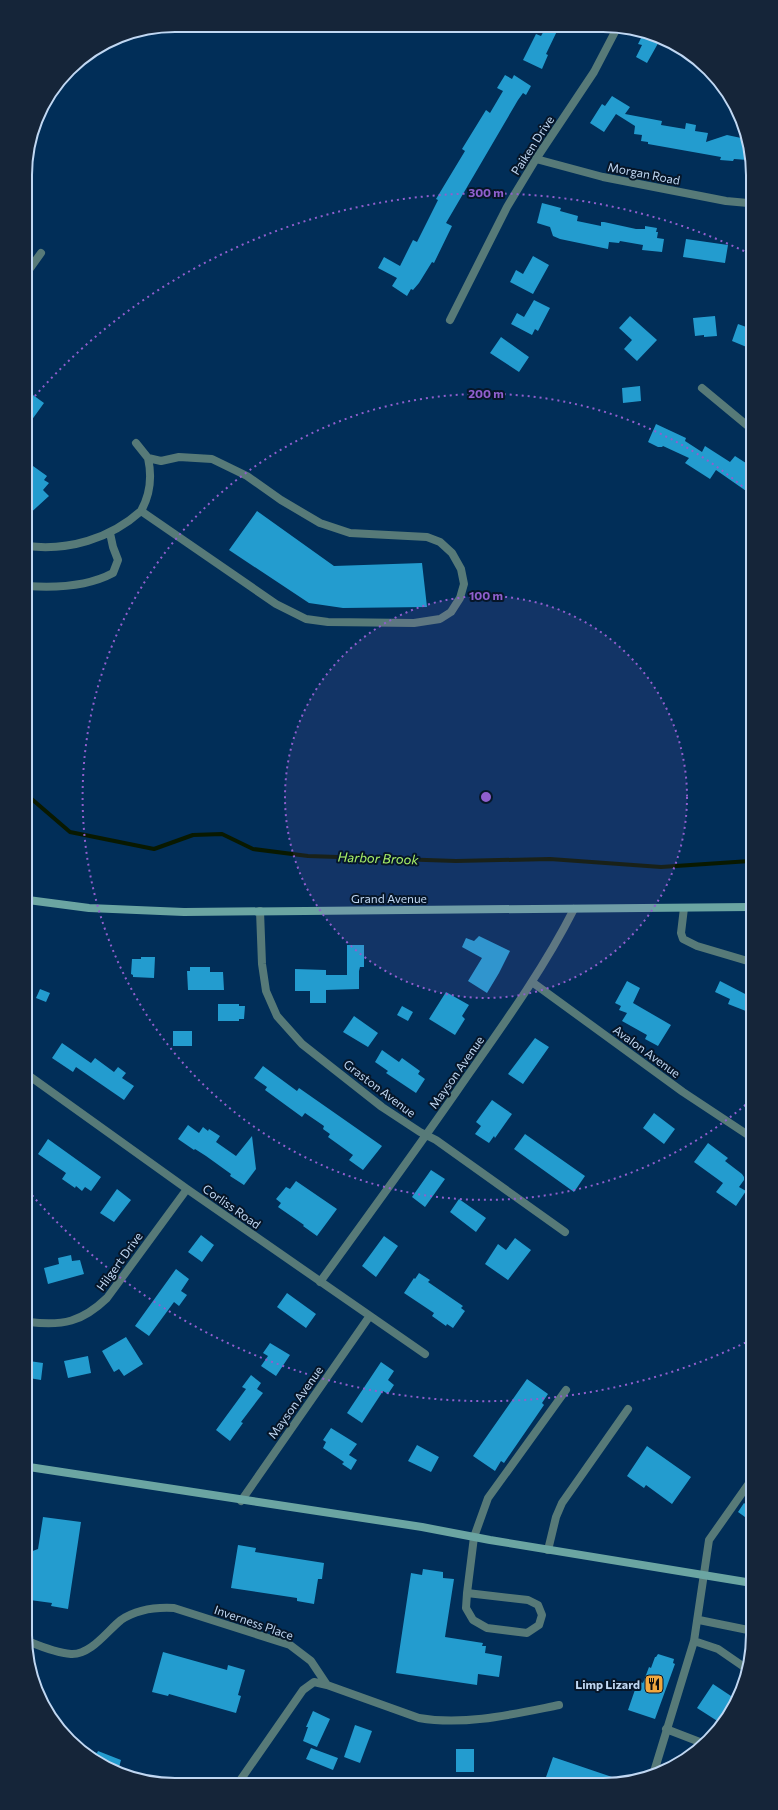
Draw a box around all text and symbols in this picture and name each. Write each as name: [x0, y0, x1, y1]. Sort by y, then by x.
street label: Paiken Drive: [508, 113, 556, 177]
street label: Morgan Road: [607, 159, 681, 187]
text: 300 m: [468, 185, 504, 199]
text: 200 m: [468, 386, 504, 400]
text: 100 m: [469, 588, 503, 602]
centre of rings: [479, 790, 493, 804]
water label: Harbor Brook: [337, 849, 420, 867]
street label: Grand Avenue: [351, 891, 427, 905]
street label: Avalon Avenue: [611, 1022, 683, 1080]
street label: Mayson Avenue: [426, 1033, 486, 1111]
street label: Graston Avenue: [341, 1056, 419, 1120]
street label: Corliss Road: [200, 1181, 264, 1231]
street label: Hilgert Drive: [93, 1229, 145, 1293]
street label: Mayson Avenue: [265, 1363, 325, 1441]
street label: Inverness Place: [213, 1602, 295, 1642]
restaurant icon: Limp Lizard: [643, 1673, 665, 1695]
place label: Limp Lizard: [575, 1677, 640, 1691]

